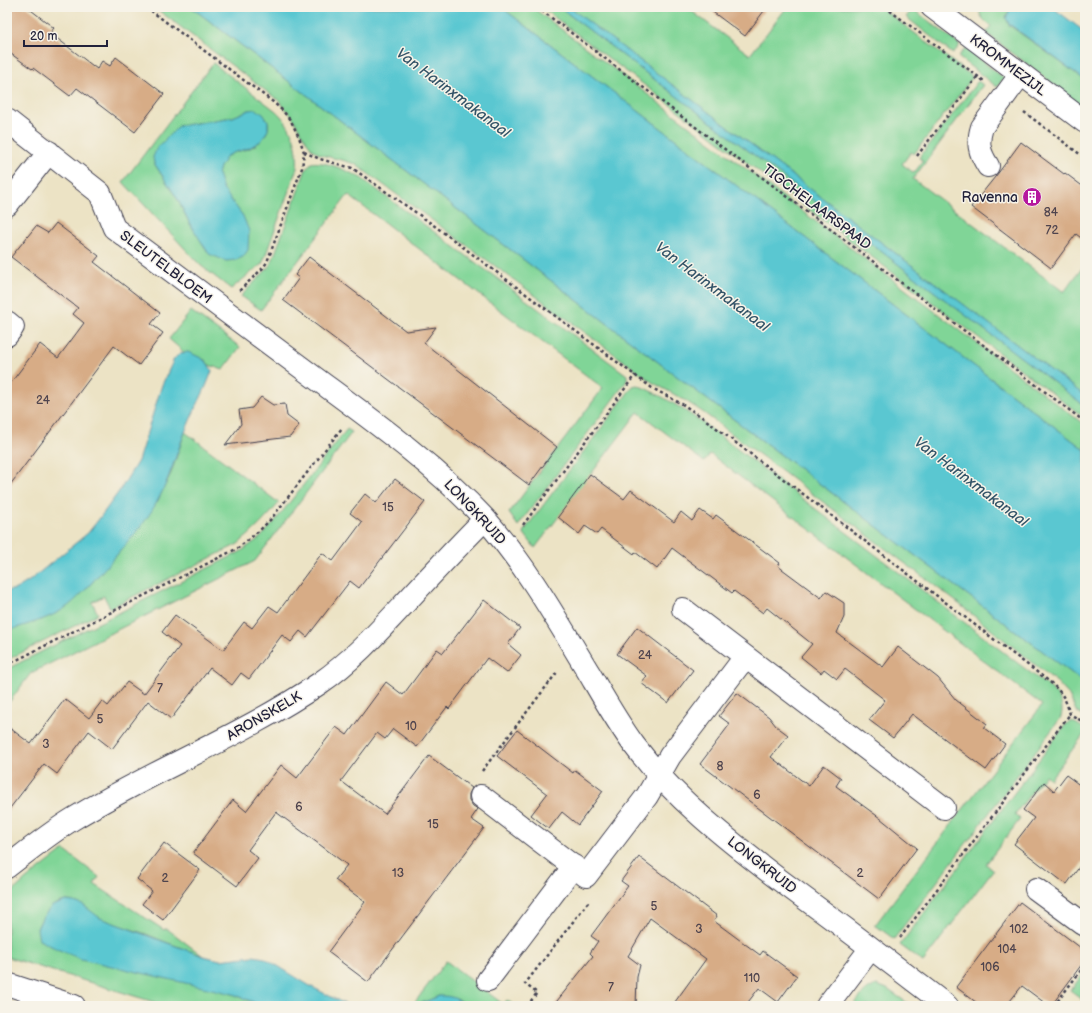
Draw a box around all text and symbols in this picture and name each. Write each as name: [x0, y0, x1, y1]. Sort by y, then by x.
scale bar: [24, 22, 107, 48]
text: 20 m: [30, 29, 57, 44]
street label: KROMMEZIJL: [966, 31, 1050, 99]
water label: Van Harinxmakanaal: [392, 44, 514, 142]
street label: TIGCHELAARSPAAD: [759, 161, 875, 253]
building icon: Ravenna: [1021, 186, 1043, 208]
place label: Ravenna: [962, 189, 1018, 206]
house number: 84: [1044, 205, 1059, 220]
house number: 72: [1046, 223, 1058, 238]
street label: SLEUTELBLOEM: [117, 227, 215, 307]
water label: Van Harinxmakanaal: [651, 238, 773, 336]
house number: 24: [36, 393, 51, 408]
water label: Van Harinxmakanaal: [910, 433, 1032, 531]
street label: LONGKRUID: [440, 476, 510, 548]
house number: 15: [382, 500, 394, 515]
house number: 24: [638, 648, 653, 663]
house number: 7: [157, 681, 163, 696]
street label: ARONSKELK: [224, 687, 305, 744]
house number: 5: [97, 712, 104, 727]
house number: 10: [405, 719, 417, 734]
house number: 3: [42, 737, 50, 752]
house number: 8: [717, 759, 724, 774]
house number: 6: [753, 788, 761, 803]
house number: 6: [295, 800, 303, 815]
house number: 15: [427, 817, 439, 832]
street label: LONGKRUID: [724, 833, 800, 897]
house number: 13: [392, 866, 404, 881]
house number: 2: [856, 866, 864, 881]
house number: 2: [161, 871, 169, 886]
house number: 5: [651, 899, 658, 914]
house number: 3: [695, 922, 703, 937]
house number: 102: [1010, 922, 1028, 937]
house number: 104: [997, 942, 1017, 957]
house number: 106: [980, 960, 1000, 975]
house number: 110: [744, 971, 760, 986]
house number: 7: [608, 980, 614, 995]

